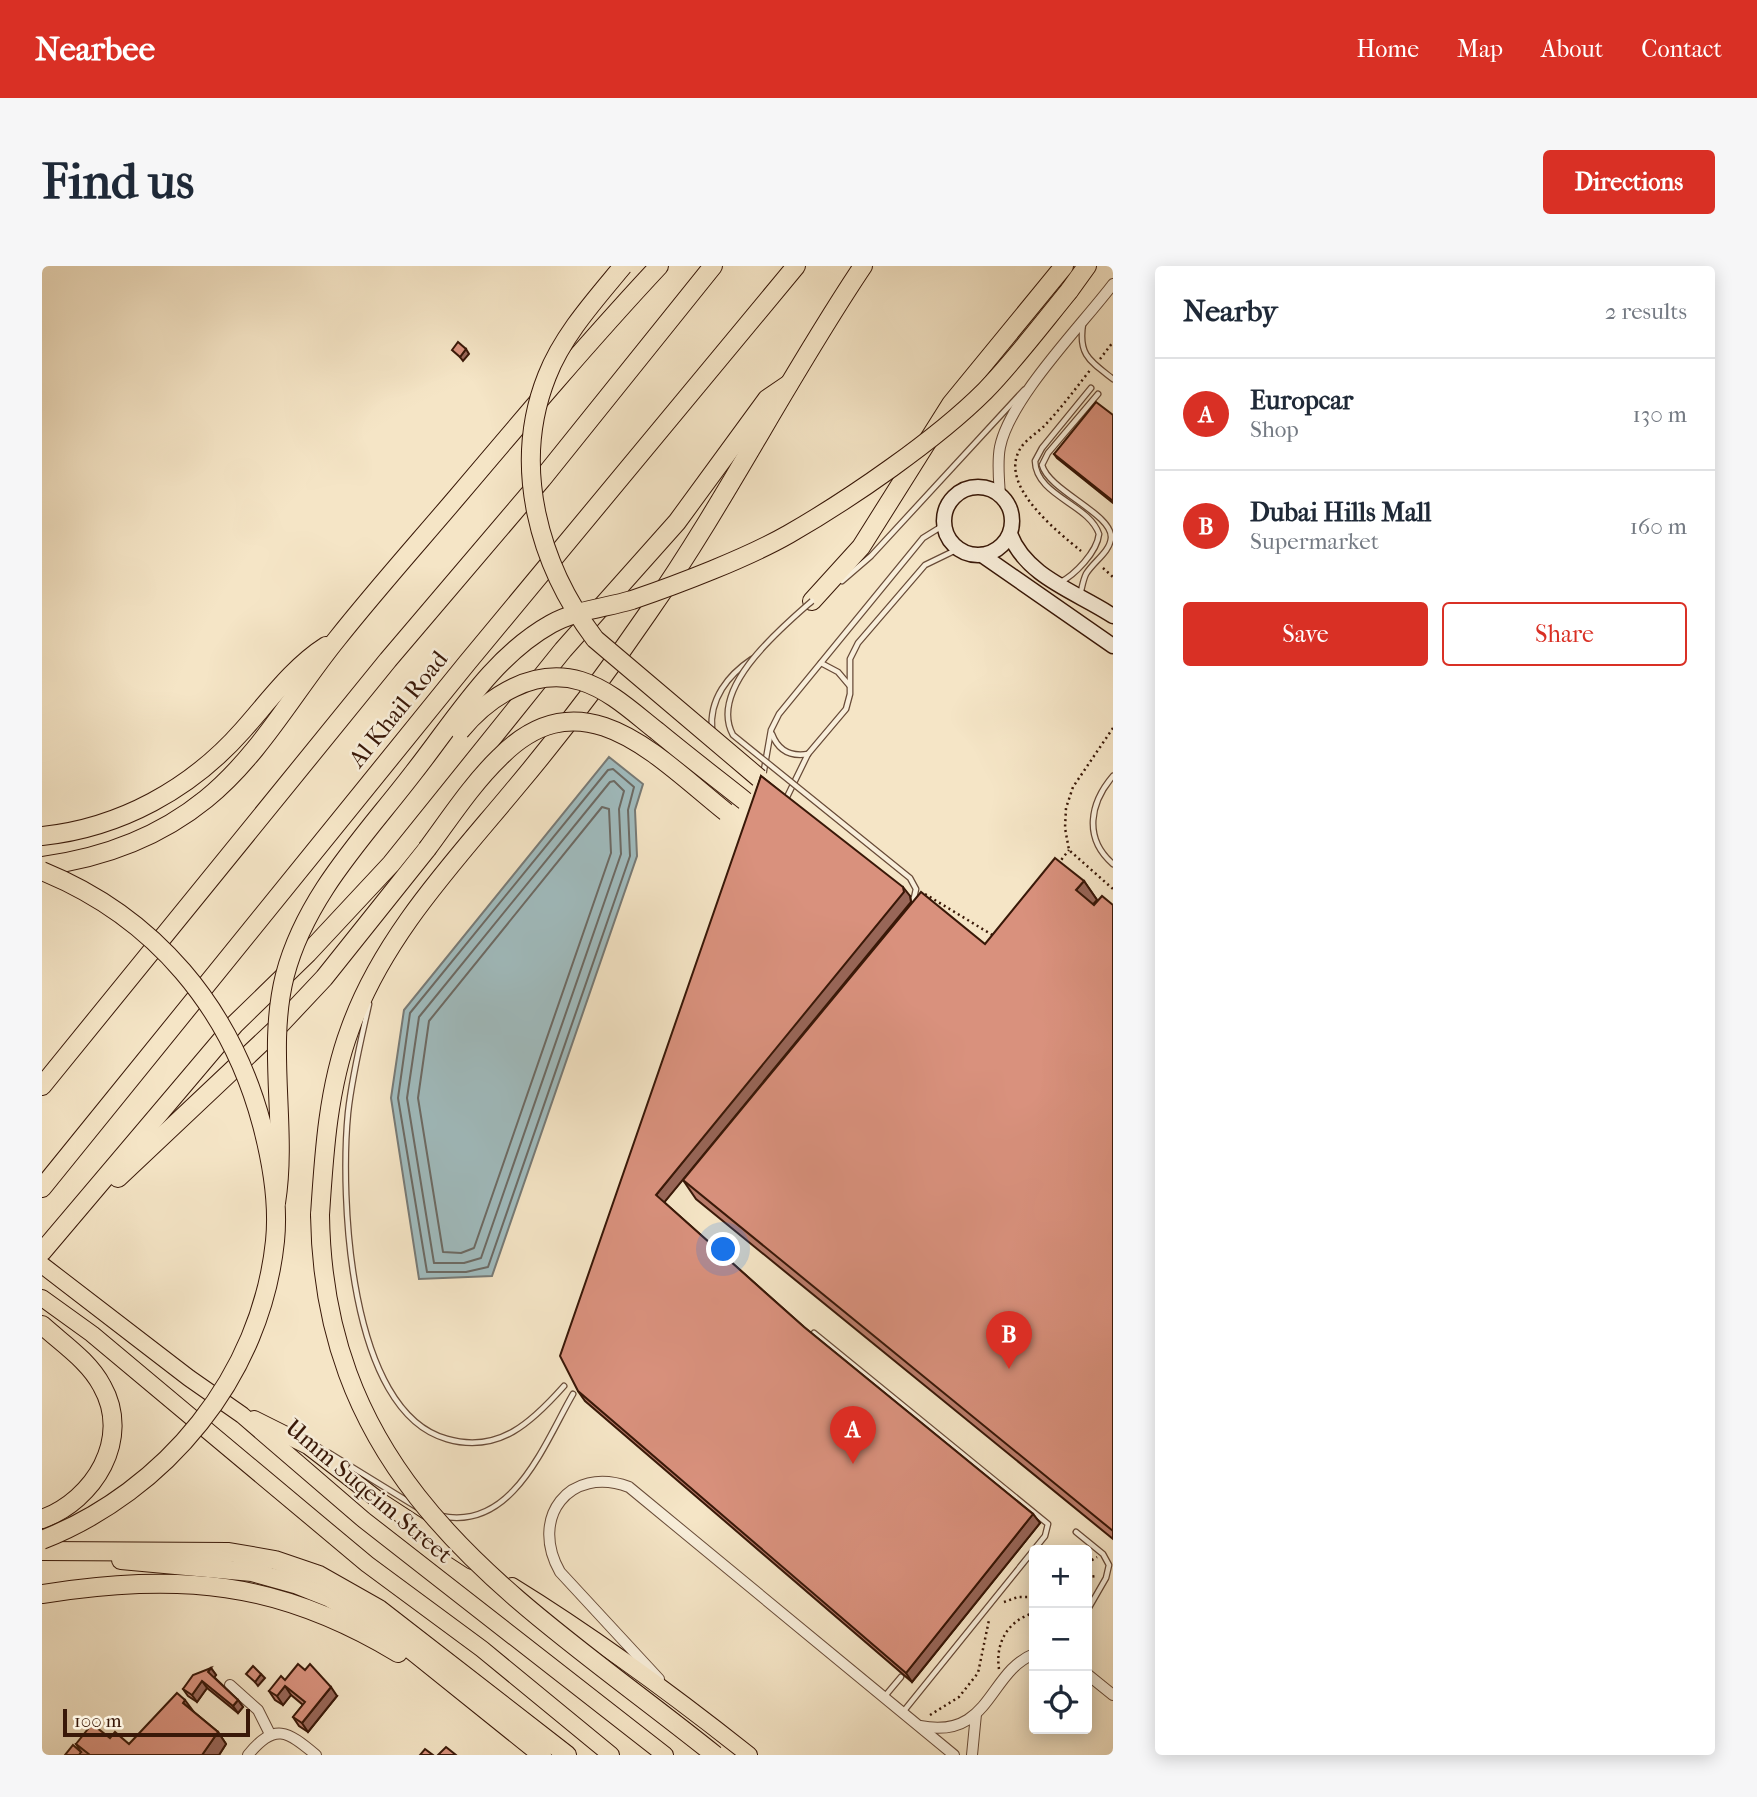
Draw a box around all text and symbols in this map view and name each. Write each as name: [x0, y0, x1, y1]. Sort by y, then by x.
text: Nearbee: [35, 30, 155, 69]
text: Home: [1357, 35, 1419, 63]
text: Map: [1457, 35, 1503, 63]
text: About: [1541, 35, 1603, 63]
text: Contact: [1641, 35, 1722, 63]
button: Directions: [1543, 150, 1715, 214]
text: Find us: [42, 153, 194, 211]
text: Nearby: [1183, 294, 1278, 329]
text: 2 results: [1605, 298, 1687, 325]
text: Europcar: [1250, 385, 1353, 416]
text: A: [1199, 401, 1213, 428]
text: 130 m: [1633, 401, 1687, 428]
text: Shop: [1250, 416, 1299, 443]
text: Dubai Hills Mall: [1250, 497, 1431, 528]
text: B: [1199, 513, 1213, 540]
text: 160 m: [1630, 513, 1687, 540]
text: Supermarket: [1250, 528, 1379, 555]
button: Save: [1183, 602, 1428, 666]
button: Share: [1442, 602, 1687, 666]
street label: Al Khail Road: [342, 644, 454, 774]
your location: [706, 1232, 740, 1266]
pin: B: [986, 1311, 1032, 1369]
pin: A: [830, 1406, 876, 1464]
street label: Umm Suqeim Street: [280, 1413, 458, 1569]
map controls: [1029, 1545, 1092, 1734]
button: +: [1029, 1545, 1092, 1608]
button: −: [1029, 1608, 1092, 1671]
button: locate: [1029, 1671, 1092, 1734]
scale bar: [63, 1706, 250, 1738]
text: 100 m: [74, 1710, 122, 1732]

